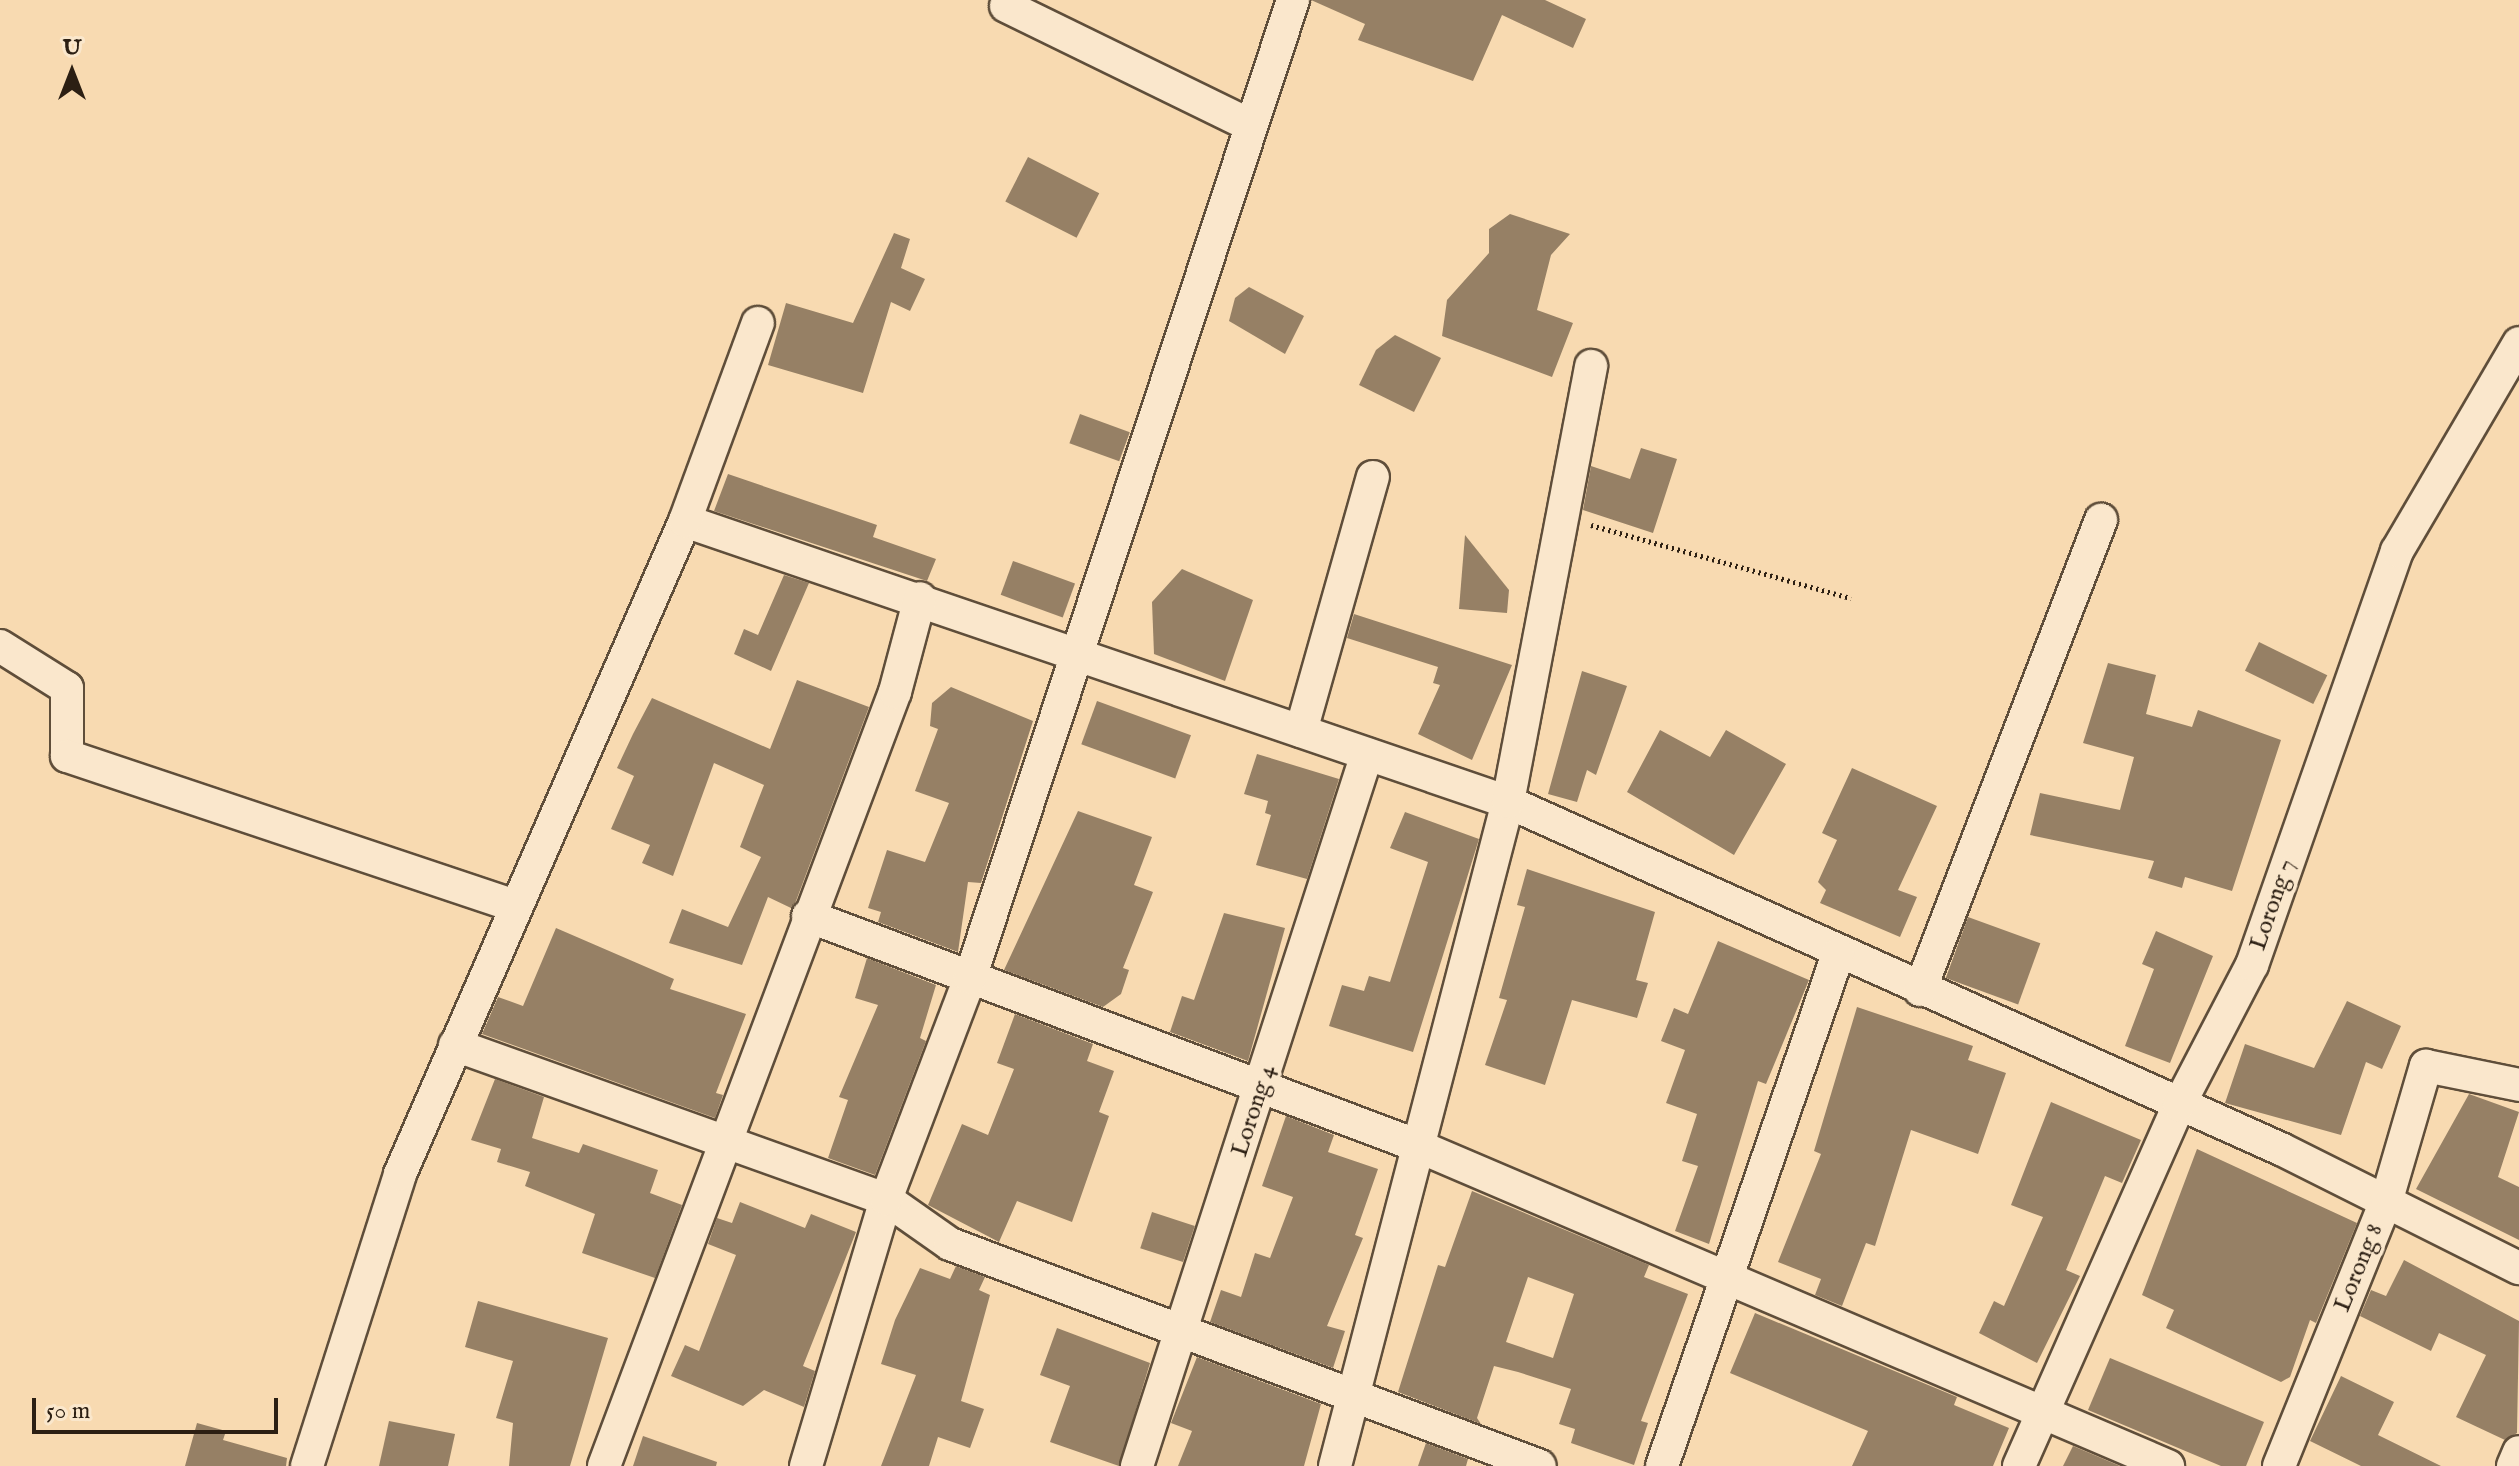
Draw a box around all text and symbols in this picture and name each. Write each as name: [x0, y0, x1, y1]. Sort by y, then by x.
north arrow: [32, 32, 112, 112]
text: U: [63, 34, 81, 62]
street label: Lorong 7: [2244, 856, 2302, 954]
street label: Lorong 4: [1226, 1062, 1282, 1160]
street label: Lorong 8: [2328, 1220, 2390, 1316]
scale bar: [36, 1382, 282, 1432]
text: 50 m: [46, 1396, 90, 1427]

